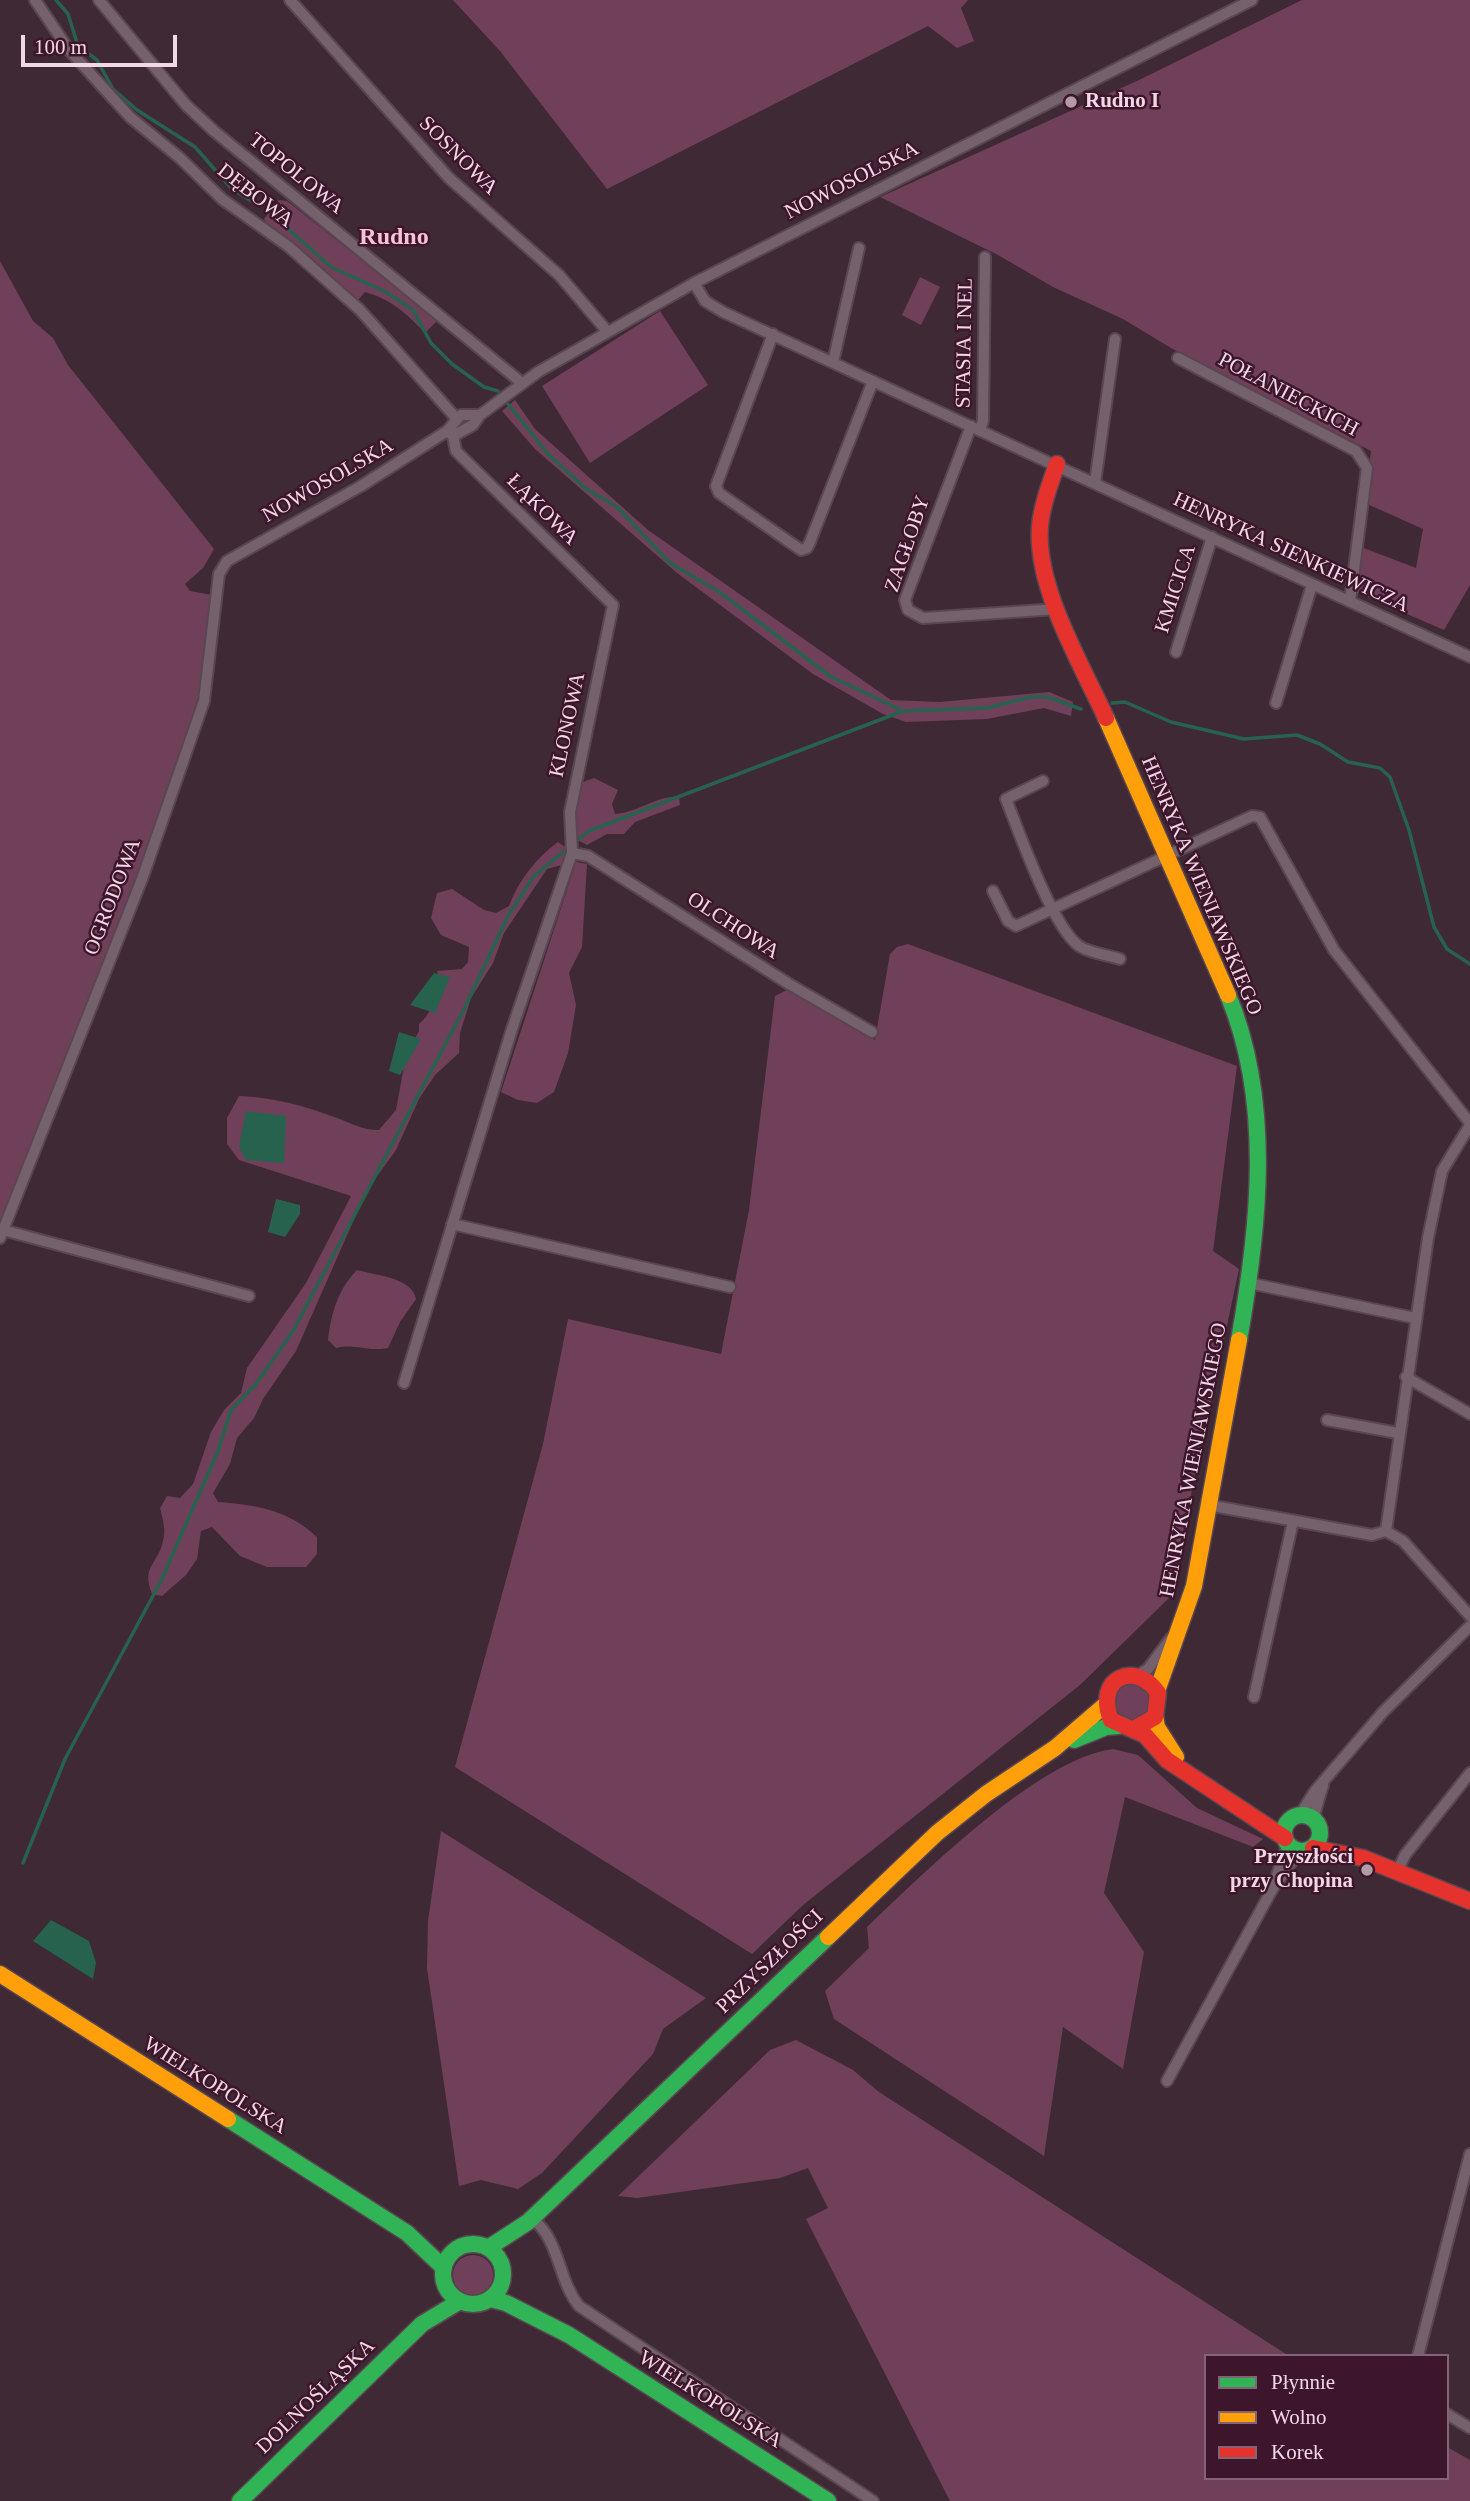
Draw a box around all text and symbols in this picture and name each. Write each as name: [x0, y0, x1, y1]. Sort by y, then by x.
scale bar: [24, 21, 180, 65]
text: 100 m: [34, 35, 87, 59]
place label: Rudno I: [1085, 89, 1159, 115]
marker: Rudno I: [1063, 94, 1079, 110]
street label: SOSNOWA: [413, 111, 503, 201]
street label: TOPOLOWA: [243, 128, 349, 220]
street label: NOWOSOLSKA: [781, 136, 923, 226]
street label: DĘBOWA: [212, 158, 298, 234]
district label: Rudno: [359, 224, 429, 252]
street label: STASIA I NEL: [951, 278, 979, 408]
street label: POŁANIECKICH: [1214, 347, 1362, 443]
street label: NOWOSOLSKA: [258, 433, 398, 529]
street label: ŁĄKOWA: [501, 469, 583, 551]
street label: HENRYKA SIENKIEWICZA: [1169, 487, 1413, 619]
street label: ZAGŁOBY: [880, 492, 936, 596]
street label: KMICICA: [1150, 542, 1202, 636]
street label: KLONOWA: [545, 670, 591, 780]
street label: HENRYKA WIENIAWSKIEGO: [1135, 753, 1267, 1019]
street label: OGRODOWA: [79, 835, 147, 959]
street label: OLCHOWA: [682, 887, 784, 965]
street label: HENRYKA WIENIAWSKIEGO: [1155, 1321, 1233, 1599]
place label: Przyszłości przy Chopina: [1230, 1845, 1353, 1895]
marker: Przyszłości przy Chopina: [1359, 1862, 1375, 1878]
street label: PRZYSZŁOŚCI: [711, 1905, 829, 2019]
street label: WIELKOPOLSKA: [139, 2032, 291, 2140]
street label: DOLNOŚLĄSKA: [251, 2334, 381, 2460]
street label: WIELKOPOLSKA: [634, 2346, 786, 2454]
legend: [1204, 2354, 1449, 2480]
text: Płynnie: [1271, 2370, 1335, 2394]
text: Wolno: [1271, 2405, 1326, 2429]
text: Korek: [1271, 2440, 1323, 2464]

